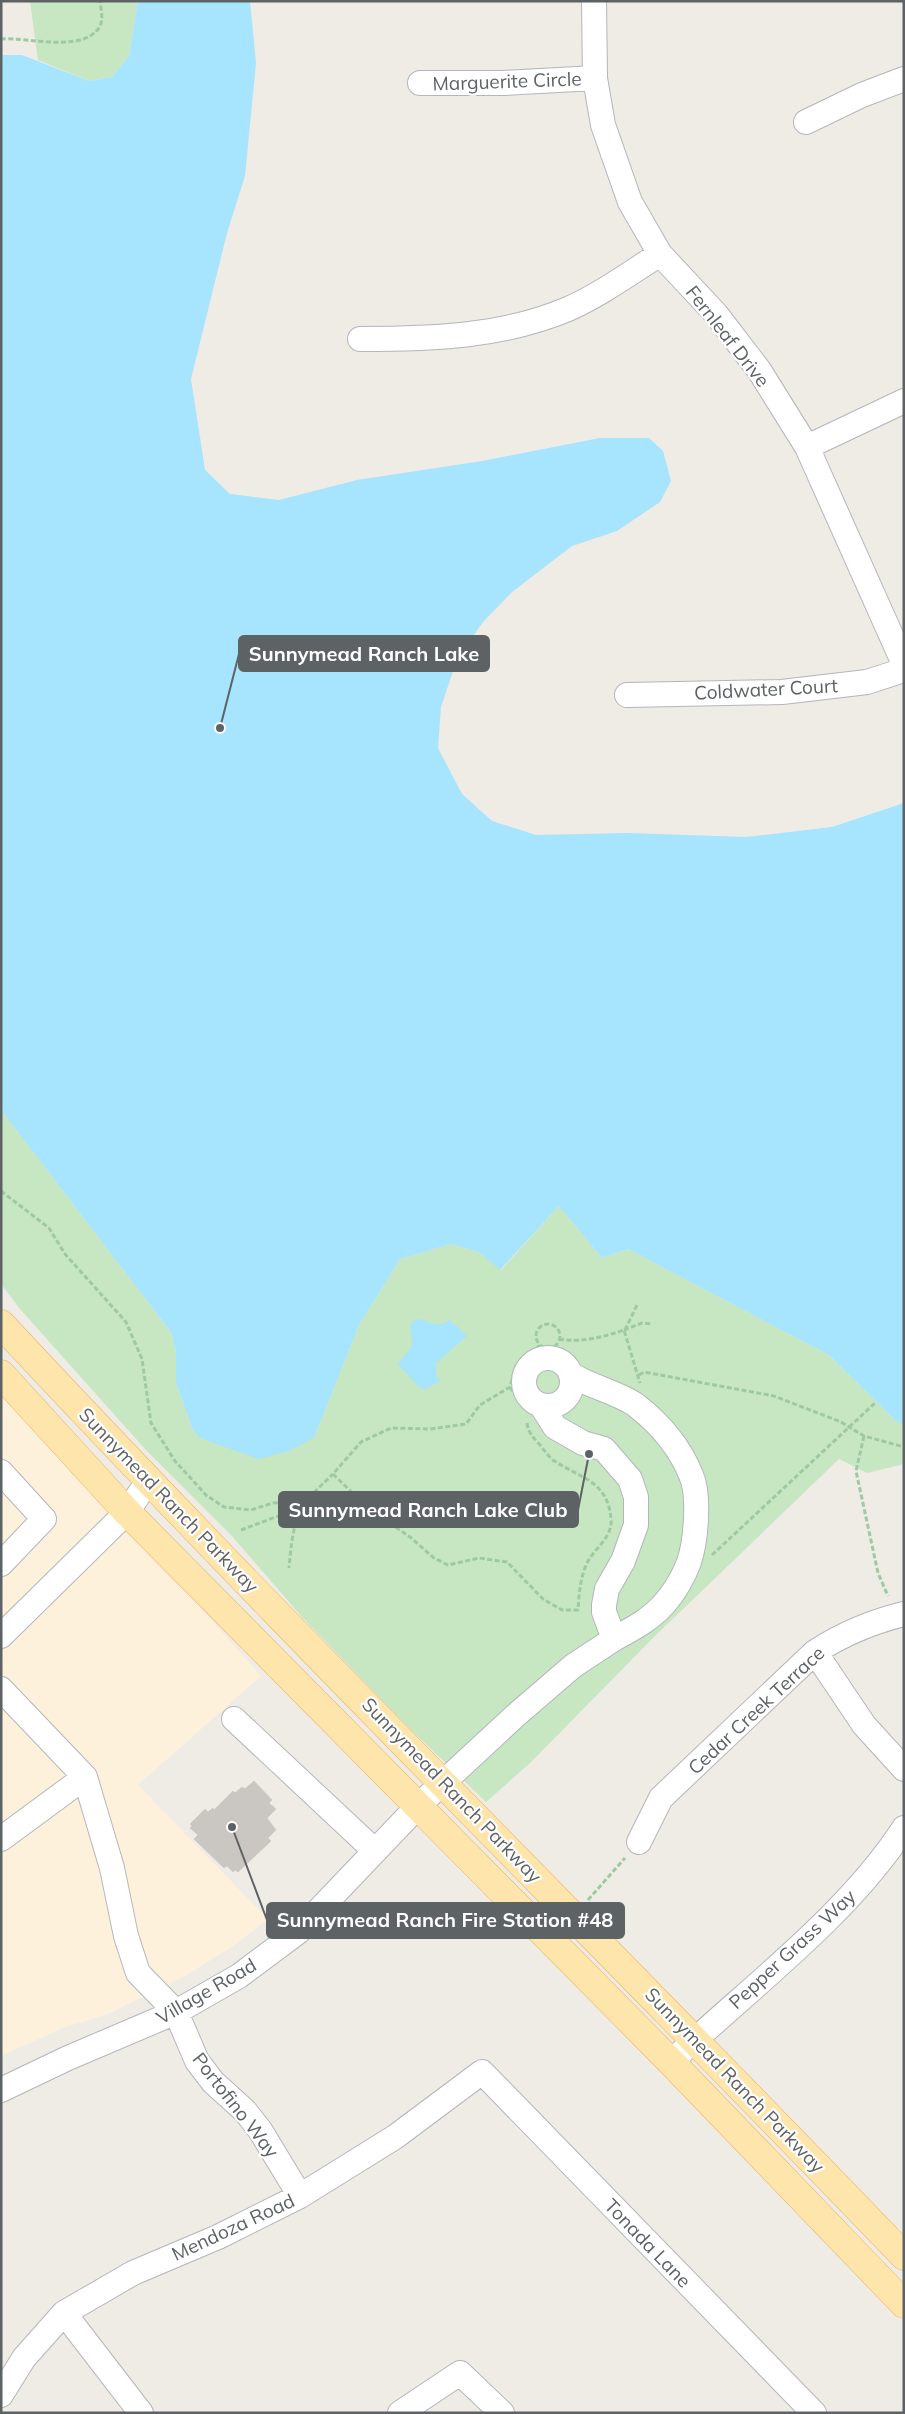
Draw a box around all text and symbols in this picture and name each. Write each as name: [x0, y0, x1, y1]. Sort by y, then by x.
street label: Marguerite Circle: [432, 66, 582, 96]
street label: Fernleaf Drive: [681, 280, 775, 392]
callout: Sunnymead Ranch Lake: [239, 636, 489, 671]
text: Sunnymead Ranch Lake: [249, 641, 479, 666]
street label: Coldwater Court: [694, 673, 839, 705]
street label: Sunnymead Ranch Parkway: [74, 1402, 264, 1598]
callout: Sunnymead Ranch Lake Club: [279, 1492, 578, 1527]
text: Sunnymead Ranch Lake Club: [288, 1497, 568, 1522]
street label: Cedar Creek Terrace: [683, 1641, 829, 1779]
street label: Sunnymead Ranch Parkway: [357, 1692, 547, 1888]
street label: Pepper Grass Way: [724, 1884, 860, 2014]
callout: Sunnymead Ranch Fire Station #48: [267, 1903, 624, 1938]
text: Sunnymead Ranch Fire Station #48: [277, 1907, 613, 1932]
street label: Village Road: [152, 1953, 260, 2029]
street label: Sunnymead Ranch Parkway: [640, 1982, 830, 2178]
street label: Portofino Way: [188, 2048, 284, 2162]
street label: Mendoza Road: [168, 2188, 298, 2266]
street label: Tonada Lane: [600, 2194, 696, 2292]

